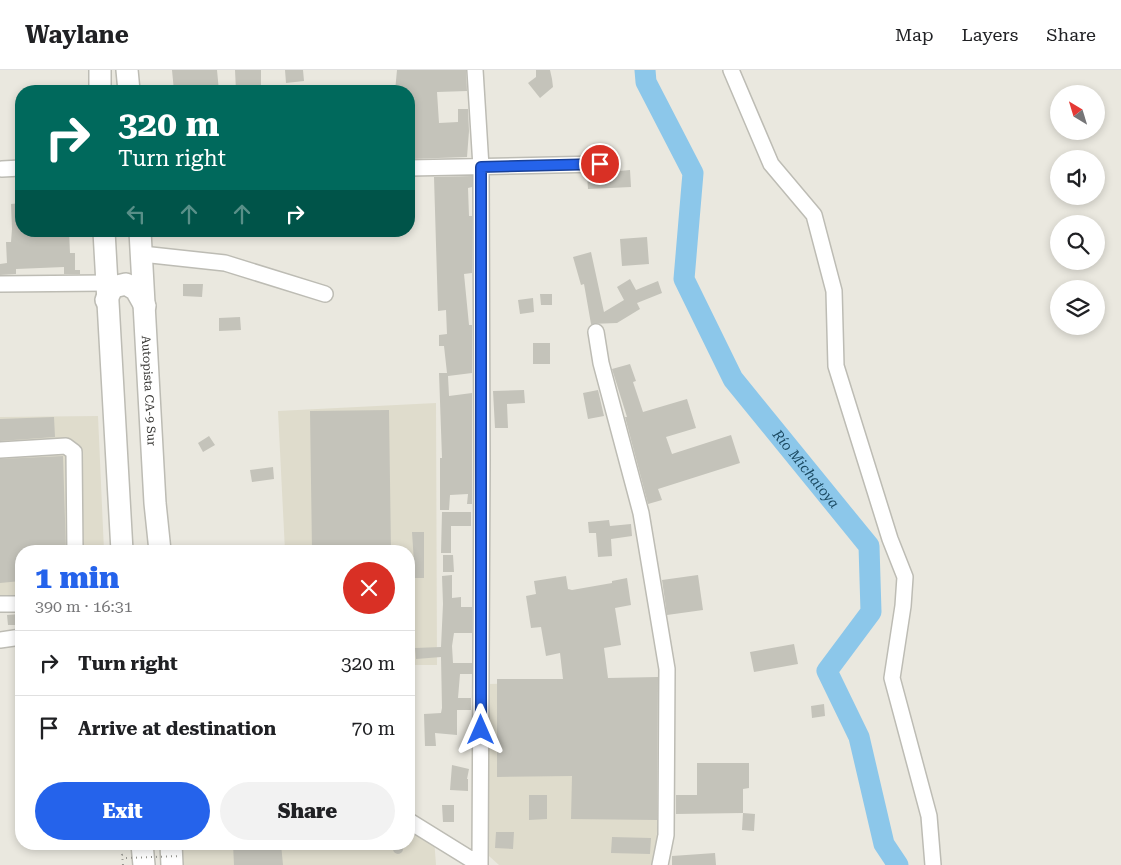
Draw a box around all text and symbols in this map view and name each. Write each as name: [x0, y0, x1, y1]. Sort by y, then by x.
text: Waylane: [25, 21, 129, 49]
text: Map: [895, 24, 934, 45]
text: Layers: [962, 24, 1018, 45]
text: Share: [1046, 24, 1096, 45]
north arrow: [1050, 85, 1105, 140]
map controls: [1050, 85, 1105, 335]
text: 320 m: [118, 104, 219, 145]
icon: right: [35, 105, 100, 170]
pin: [579, 143, 621, 185]
text: Turn right: [118, 146, 226, 171]
icon: arrive: [586, 150, 614, 178]
button: sound: [1050, 150, 1105, 205]
icon: left: [122, 200, 150, 228]
icon: ahead: [175, 200, 203, 228]
icon: ahead: [228, 200, 256, 228]
icon: right: [281, 200, 309, 228]
button: search: [1050, 215, 1105, 270]
button: layers: [1050, 280, 1105, 335]
street label: Autopista CA-9 Sur: [139, 335, 159, 446]
water label: Río Michatoya: [769, 426, 843, 511]
text: 1 min: [35, 560, 119, 595]
button: close: [343, 562, 395, 614]
text: 390 m · 16:31: [35, 597, 133, 616]
icon: right: [35, 649, 63, 677]
text: Turn right: [78, 652, 178, 675]
text: 320 m: [341, 652, 395, 675]
position arrow: [454, 703, 506, 755]
icon: arrive: [35, 714, 63, 742]
text: Arrive at destination: [78, 717, 276, 740]
text: 70 m: [352, 717, 395, 740]
button: Exit: [35, 782, 210, 840]
button: Share: [220, 782, 395, 840]

